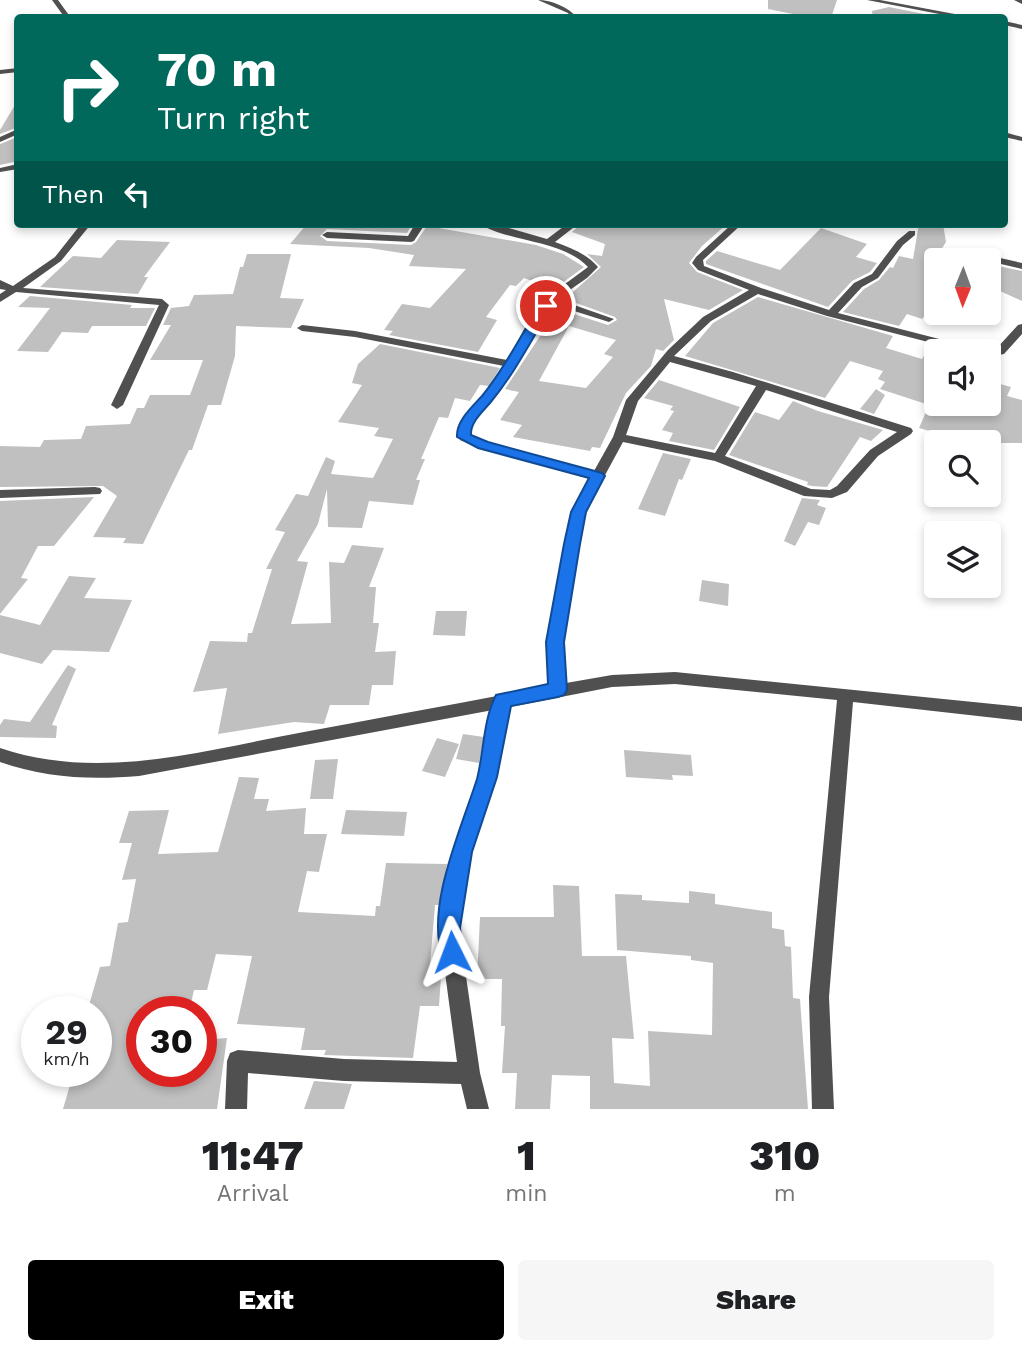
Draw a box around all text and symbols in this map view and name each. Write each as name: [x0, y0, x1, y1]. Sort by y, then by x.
text: 70 m: [157, 40, 277, 98]
icon: right: [42, 42, 133, 133]
text: Turn right: [157, 99, 309, 137]
icon: left: [118, 175, 156, 213]
text: Then: [42, 179, 104, 209]
north arrow: [924, 248, 1001, 326]
map controls: [924, 248, 1001, 598]
pin: [516, 276, 576, 336]
icon: arrive: [527, 287, 565, 325]
button: sound: [924, 339, 1001, 416]
button: search: [924, 430, 1001, 507]
button: layers: [924, 521, 1001, 598]
position arrow: [415, 915, 489, 989]
speed limit sign: 30: [126, 996, 217, 1087]
text: 29: [45, 1011, 88, 1053]
text: km/h: [43, 1048, 90, 1069]
text: 11:47: [202, 1131, 304, 1180]
text: 1: [517, 1131, 536, 1180]
text: 310: [749, 1131, 820, 1180]
text: Arrival: [217, 1180, 289, 1207]
text: min: [505, 1180, 548, 1207]
text: m: [774, 1180, 796, 1207]
button: Exit: [28, 1260, 504, 1340]
button: Share: [518, 1260, 994, 1340]

